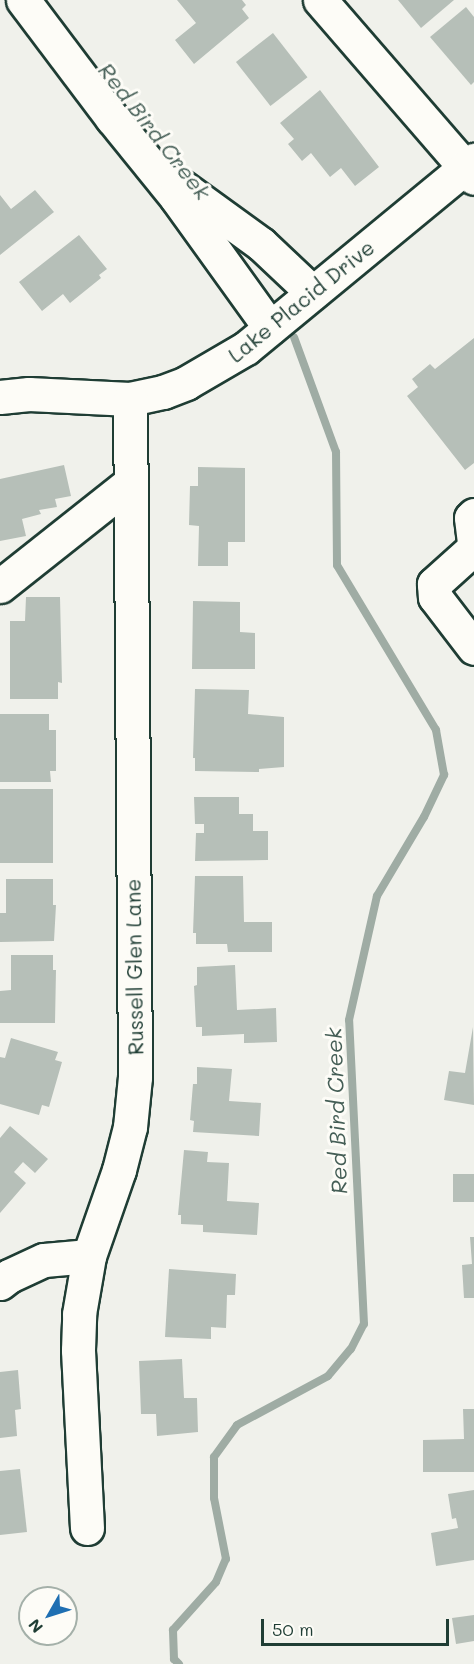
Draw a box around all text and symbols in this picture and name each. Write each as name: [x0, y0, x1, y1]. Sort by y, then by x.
water label: Red Bird Creek: [93, 57, 217, 205]
street label: Lake Placid Drive: [223, 234, 379, 368]
street label: Russell Glen Lane: [120, 879, 148, 1055]
water label: Red Bird Creek: [320, 1027, 352, 1195]
north arrow: [18, 1586, 78, 1646]
scale bar: [264, 1607, 452, 1645]
text: N: [23, 1615, 47, 1638]
text: 50 m: [272, 1617, 314, 1641]

